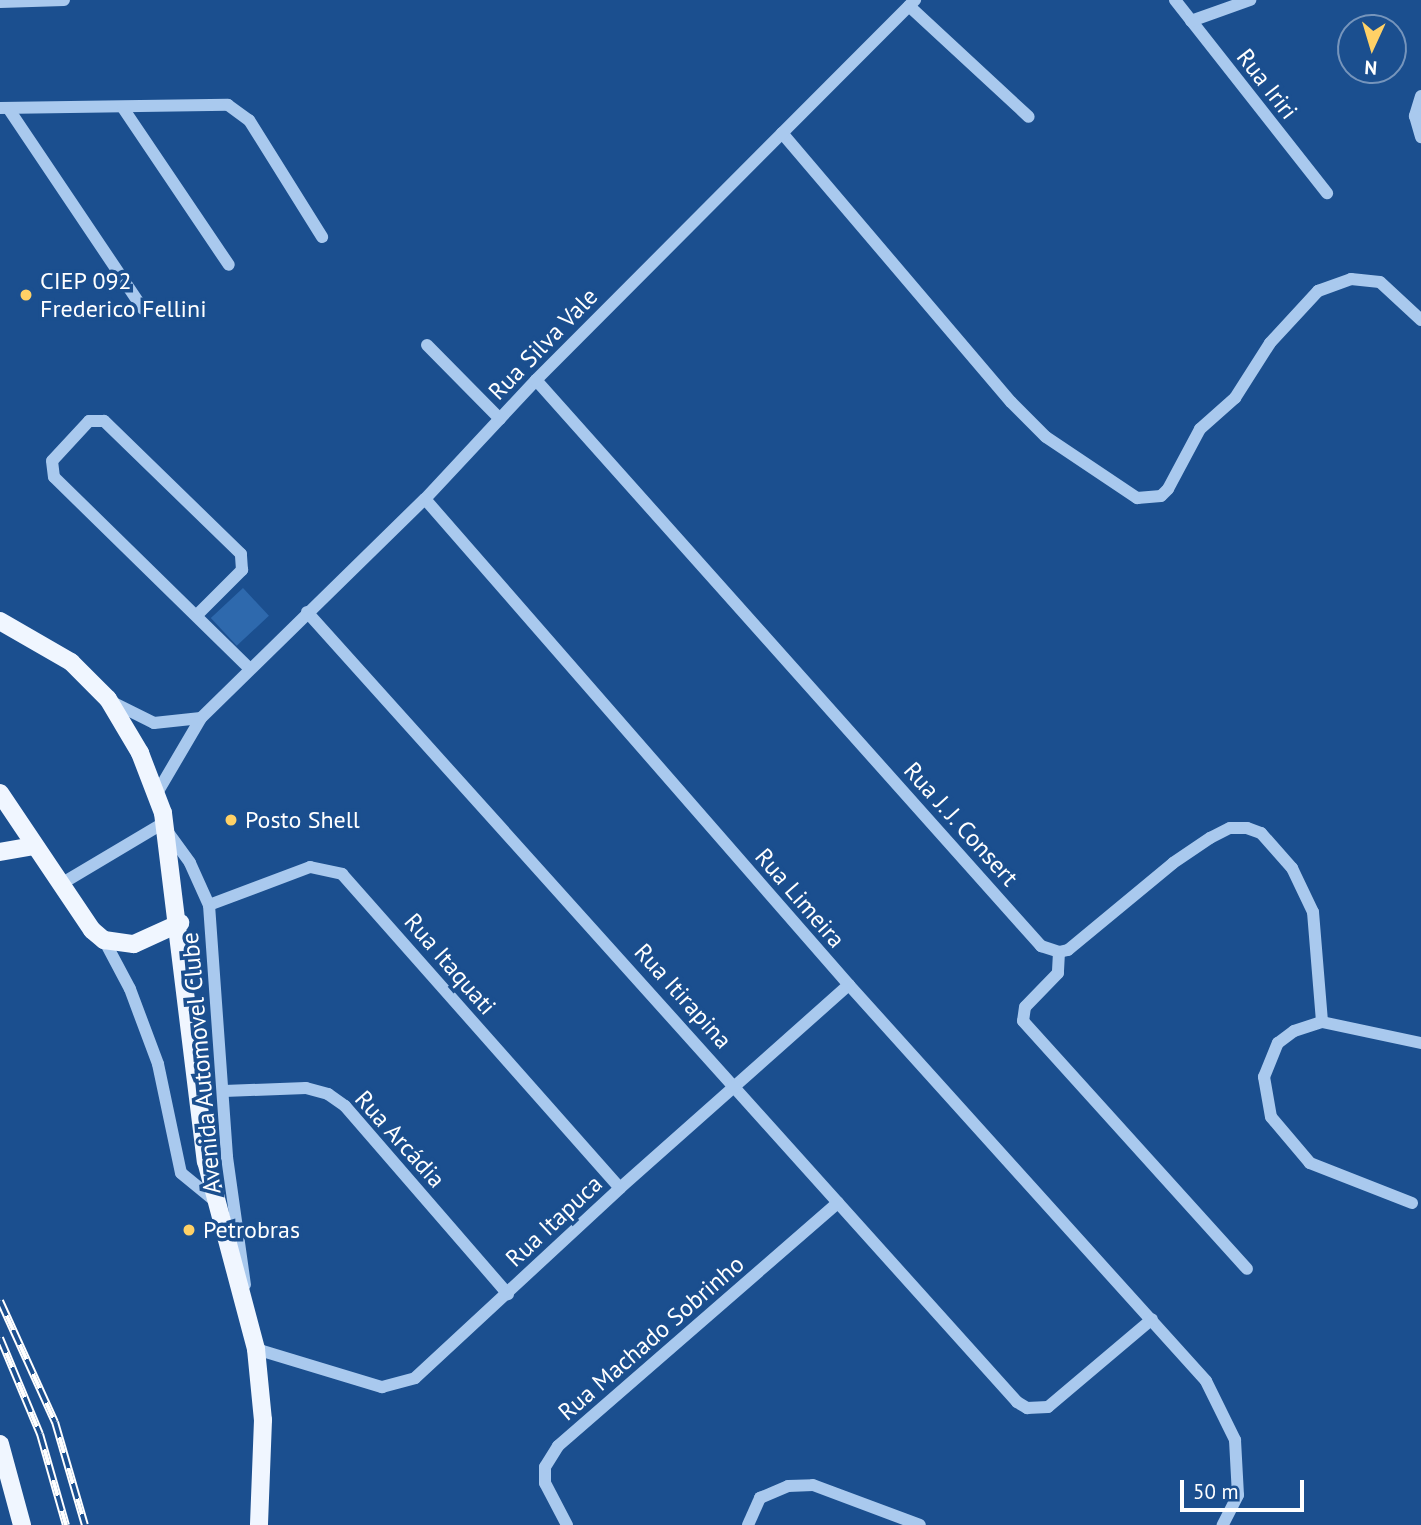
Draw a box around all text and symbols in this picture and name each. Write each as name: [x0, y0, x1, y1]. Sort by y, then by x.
north arrow: [1337, 14, 1407, 84]
street label: Rua Iriri: [1231, 43, 1303, 125]
text: N: [1364, 56, 1378, 80]
place label: CIEP 092 Frederico Fellini: [40, 267, 207, 323]
street label: Rua Silva Vale: [482, 282, 604, 406]
marker: CIEP 092 Frederico Fellini: [18, 287, 34, 303]
street label: Rua J. J. Consert: [897, 755, 1025, 893]
place label: Posto Shell: [245, 806, 360, 834]
marker: Posto Shell: [223, 812, 239, 828]
street label: Rua Limeira: [749, 842, 851, 954]
street label: Rua Itaquati: [398, 908, 502, 1020]
street label: Avenida Automovel Clube: [175, 931, 227, 1195]
street label: Rua Itirapina: [628, 938, 738, 1054]
street label: Rua Arcádia: [349, 1084, 451, 1194]
street label: Rua Itapuca: [500, 1169, 608, 1273]
place label: Petrobras: [203, 1216, 300, 1244]
marker: Petrobras: [181, 1222, 197, 1238]
street label: Rua Machado Sobrinho: [552, 1250, 750, 1426]
scale bar: [1183, 1466, 1307, 1510]
text: 50 m: [1193, 1478, 1239, 1505]

